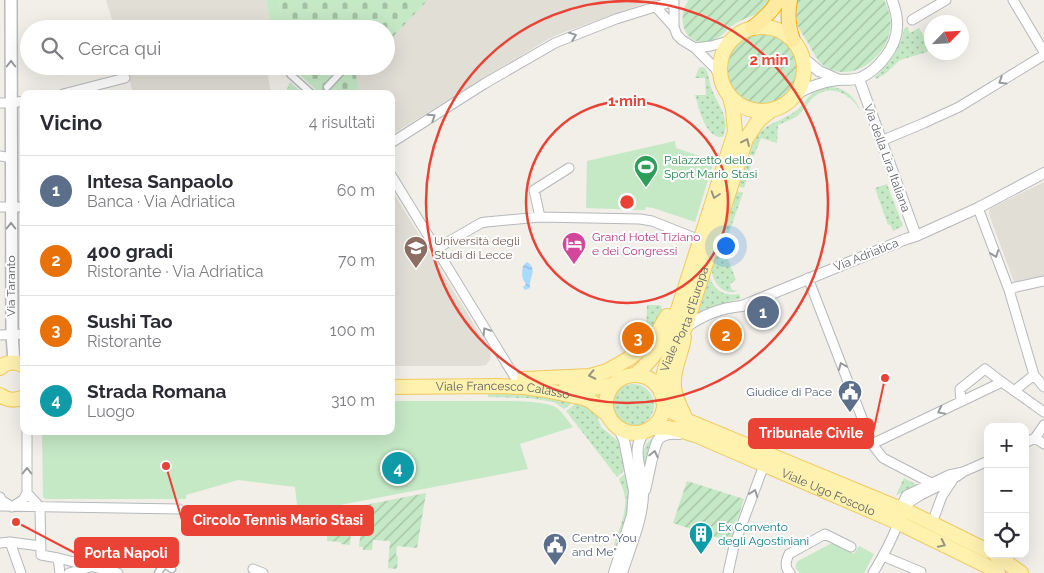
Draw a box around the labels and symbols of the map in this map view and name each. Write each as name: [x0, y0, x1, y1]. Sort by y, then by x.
north arrow: [924, 15, 969, 60]
one-way arrow: [568, 32, 576, 42]
text: 2 min: [750, 51, 788, 69]
one-way arrow: [6, 60, 16, 68]
one-way arrow: [999, 74, 1008, 84]
text: 1 min: [608, 92, 646, 110]
street label: Via della Lira Italiana: [861, 102, 913, 214]
one-way arrow: [427, 114, 436, 123]
one-way arrow: [739, 138, 749, 147]
place label: Palazzetto dello Sport Mario Stasi: [664, 153, 757, 181]
sports icon: Palazzetto dello Sport Mario Stasi: [633, 154, 659, 188]
one-way arrow: [710, 190, 720, 198]
centre of rings: [618, 193, 636, 211]
one-way arrow: [6, 222, 16, 230]
place label: Grand Hotel Tiziano e dei Congressi: [592, 230, 700, 258]
hotel icon: Grand Hotel Tiziano e dei Congressi: [561, 231, 587, 265]
your location: [713, 233, 739, 259]
place label: Università degli Studi di Lecce: [434, 234, 520, 262]
school or university icon: Università degli Studi di Lecce: [403, 235, 429, 269]
street label: Via Adriatica: [832, 236, 900, 274]
one-way arrow: [989, 249, 999, 258]
street label: Via Taranto: [4, 255, 18, 317]
street label: Viale Porta d'Europa: [658, 265, 711, 373]
pin: 1: [747, 293, 779, 331]
pin: 2: [710, 316, 742, 354]
pin: 3: [622, 319, 654, 357]
one-way arrow: [483, 327, 493, 336]
one-way arrow: [837, 362, 848, 371]
one-way arrow: [587, 369, 596, 379]
street label: Viale Francesco Calasso: [436, 379, 571, 402]
public building icon: Giudice di Pace: [837, 379, 863, 413]
place label: Giudice di Pace: [746, 385, 832, 399]
one-way arrow: [937, 405, 946, 415]
callout: Tribunale Civile: [749, 419, 873, 448]
text: Tribunale Civile: [759, 425, 864, 441]
pin: 4: [382, 449, 414, 487]
one-way arrow: [648, 449, 659, 458]
street label: Viale Ugo Foscolo: [779, 466, 877, 519]
one-way arrow: [22, 467, 32, 475]
one-way arrow: [748, 490, 758, 498]
callout: Circolo Tennis Mario Stasi: [182, 506, 373, 535]
text: Circolo Tennis Mario Stasi: [193, 512, 363, 528]
place label: Ex Convento degli Agostiniani: [718, 520, 809, 548]
building icon: Ex Convento degli Agostiniani: [688, 521, 714, 555]
place label: Centro "You and Me": [572, 531, 637, 559]
public building icon: Centro "You and Me": [542, 532, 568, 566]
callout: Porta Napoli: [75, 538, 178, 567]
one-way arrow: [937, 538, 946, 548]
text: Porta Napoli: [84, 545, 168, 561]

